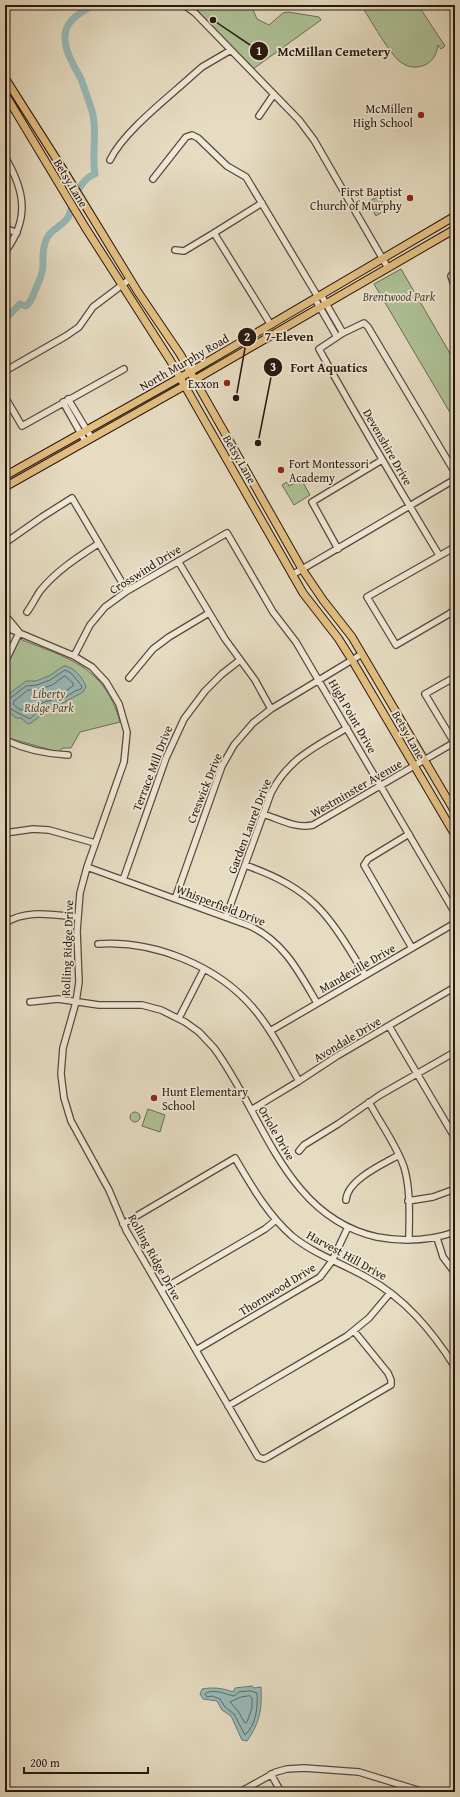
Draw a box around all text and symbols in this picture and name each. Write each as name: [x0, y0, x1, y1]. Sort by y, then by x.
callout: McMillan Cemetery: [249, 38, 398, 63]
text: 1: [256, 42, 262, 59]
text: McMillan Cemetery: [278, 42, 391, 61]
place label: McMillen High School: [353, 100, 414, 131]
marker: McMillen High School: [416, 110, 426, 120]
street label: Betsy Lane: [50, 155, 92, 211]
place label: First Baptist Church of Murphy: [310, 183, 403, 214]
marker: First Baptist Church of Murphy: [405, 193, 415, 203]
park label: Brentwood Park: [362, 288, 436, 305]
callout: 7-Eleven: [237, 324, 322, 349]
text: 7-Eleven: [264, 327, 314, 346]
text: 2: [244, 328, 250, 345]
street label: North Murphy Road: [136, 329, 232, 395]
callout: Fort Aquatics: [263, 355, 376, 380]
text: 3: [270, 358, 276, 375]
text: Fort Aquatics: [290, 358, 368, 377]
place label: Exxon: [188, 375, 219, 392]
marker: Exxon: [222, 378, 232, 388]
street label: Devenshire Drive: [359, 406, 417, 489]
street label: Betsy Lane: [219, 431, 261, 487]
place label: Fort Montessori Academy: [289, 455, 369, 486]
marker: Fort Montessori Academy: [276, 465, 286, 475]
street label: Crosswind Drive: [106, 540, 184, 598]
street label: High Point Drive: [325, 676, 381, 757]
park label: Liberty Ridge Park: [23, 685, 74, 716]
street label: Betsy Lane: [388, 707, 430, 763]
street label: Terrace Mill Drive: [128, 722, 176, 813]
street label: Creswick Drive: [182, 750, 226, 826]
street label: Westminster Avenue: [307, 755, 405, 821]
street label: Garden Laurel Drive: [223, 776, 275, 876]
street label: Whisperfield Drive: [174, 880, 268, 930]
street label: Rolling Ridge Drive: [57, 899, 77, 996]
street label: Mandeville Drive: [316, 939, 399, 997]
street label: Avondale Drive: [310, 1012, 384, 1066]
place label: Hunt Elementary School: [162, 1083, 248, 1114]
marker: Hunt Elementary School: [149, 1093, 159, 1103]
street label: Oriole Drive: [255, 1103, 300, 1164]
street label: Rolling Ridge Drive: [124, 1211, 186, 1304]
street label: Harvest Hill Drive: [304, 1226, 390, 1284]
street label: Thornwood Drive: [235, 1258, 319, 1319]
scale bar: [24, 1749, 148, 1775]
text: 200 m: [30, 1754, 60, 1771]

